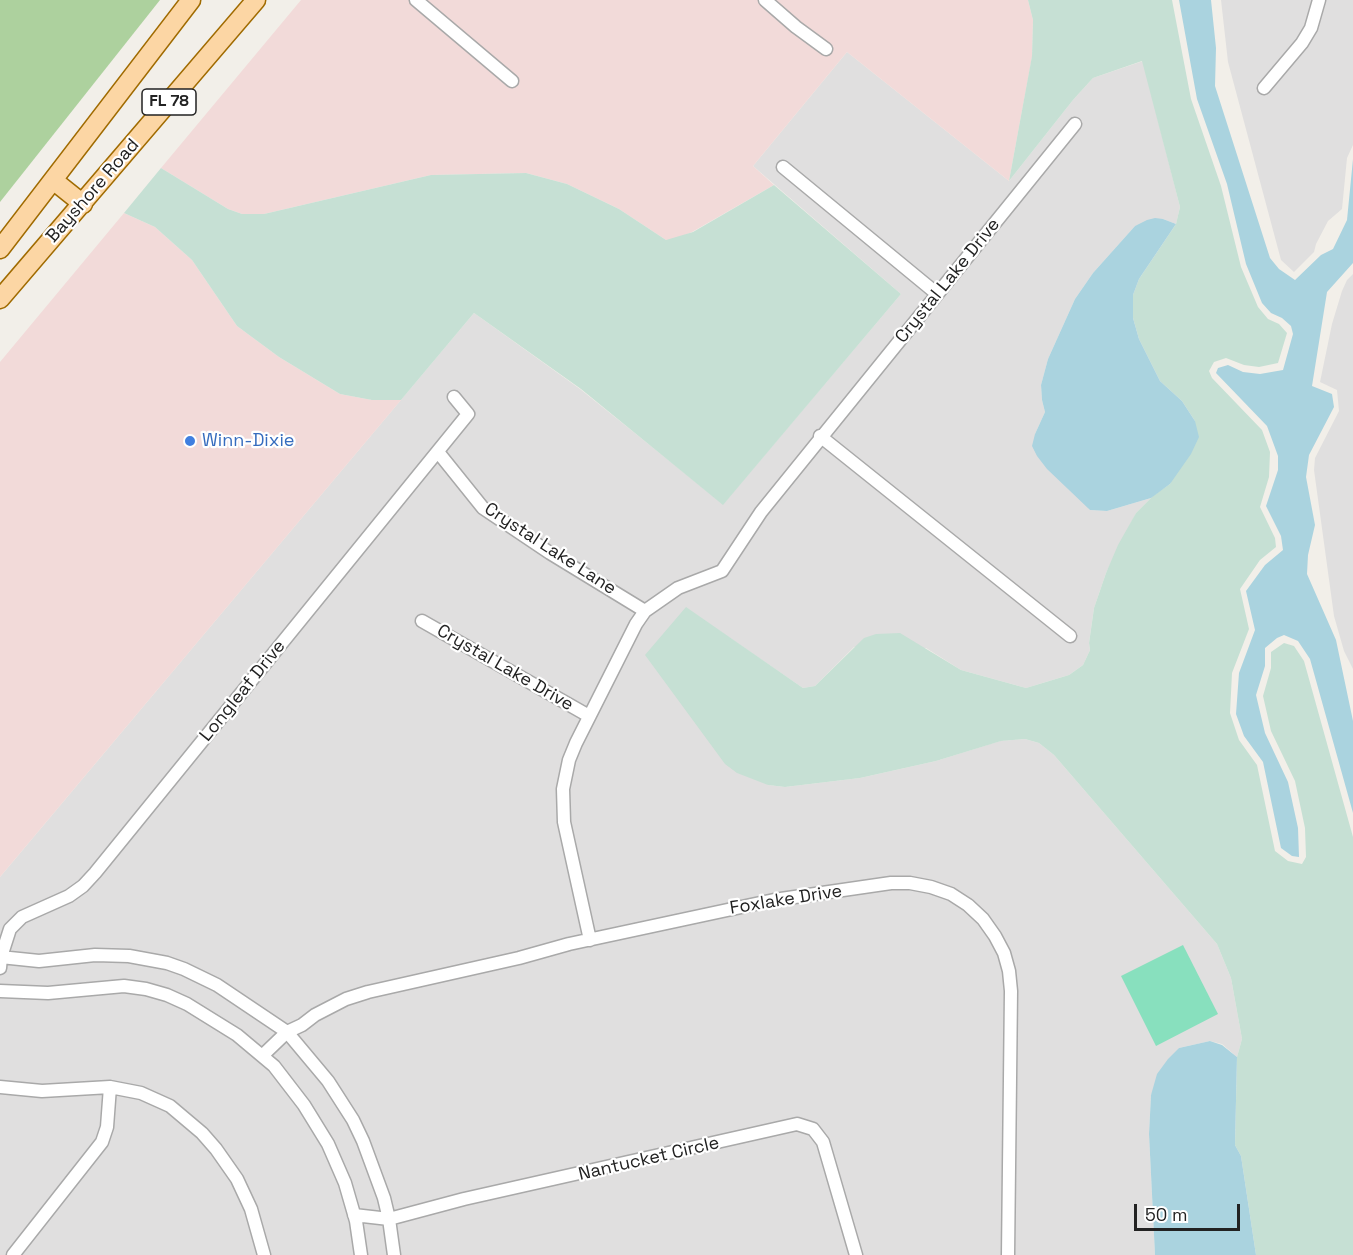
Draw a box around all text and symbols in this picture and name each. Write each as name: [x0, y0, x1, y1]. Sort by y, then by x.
road number: FL 78: [142, 89, 196, 115]
street label: Bayshore Road: [42, 135, 144, 247]
street label: Crystal Lake Drive: [891, 214, 1005, 348]
place label: Winn-Dixie: [202, 430, 295, 452]
marker: Winn-Dixie: [183, 434, 197, 448]
street label: Crystal Lake Lane: [480, 498, 620, 600]
street label: Crystal Lake Drive: [433, 620, 577, 716]
street label: Longleaf Drive: [196, 636, 290, 746]
street label: Foxlake Drive: [728, 880, 844, 920]
street label: Nantucket Circle: [577, 1132, 721, 1186]
scale bar: [1137, 1192, 1244, 1230]
text: 50 m: [1145, 1203, 1187, 1226]

